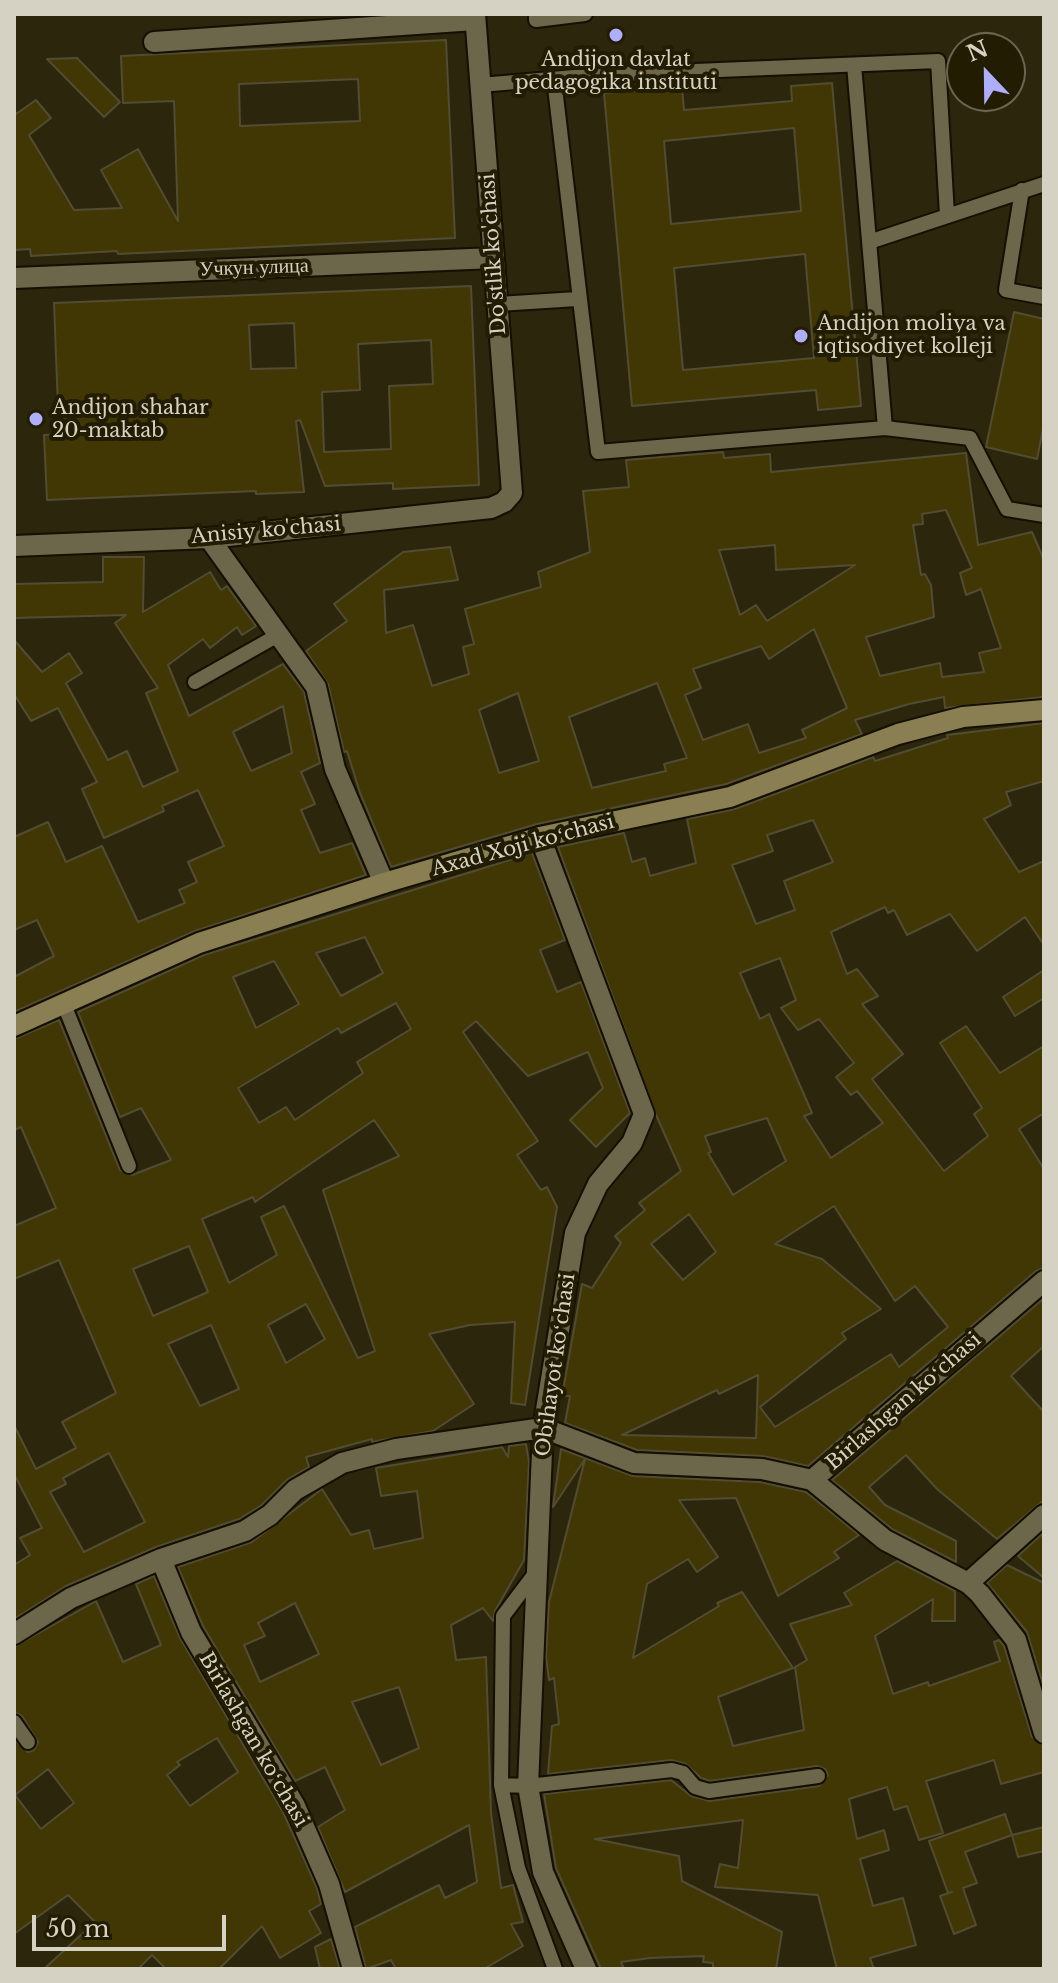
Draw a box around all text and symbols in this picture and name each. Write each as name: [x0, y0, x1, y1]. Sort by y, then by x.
marker: Andijon davlat pedagogika instituti: [607, 26, 625, 44]
north arrow: [946, 32, 1026, 112]
text: N: [963, 35, 992, 68]
place label: Andijon davlat pedagogika instituti: [515, 48, 717, 95]
street label: Do'stlik ko'chasi: [476, 172, 512, 336]
street label: Учкун улица: [199, 254, 309, 282]
place label: Andijon moliya va iqtisodiyet kolleji: [817, 312, 1005, 359]
marker: Andijon moliya va iqtisodiyet kolleji: [792, 327, 810, 345]
place label: Andijon shahar 20-maktab: [52, 396, 209, 443]
marker: Andijon shahar 20-maktab: [27, 410, 45, 428]
street label: Anisiy ko'chasi: [190, 513, 342, 549]
street label: Axad Xoji koʻchasi: [429, 810, 617, 882]
street label: Obihayot koʻchasi: [531, 1272, 581, 1458]
street label: Birlashgan koʻchasi: [822, 1328, 986, 1476]
street label: Birlashgan koʻchasi: [193, 1648, 313, 1832]
scale bar: [36, 1899, 230, 1949]
text: 50 m: [46, 1914, 109, 1943]

